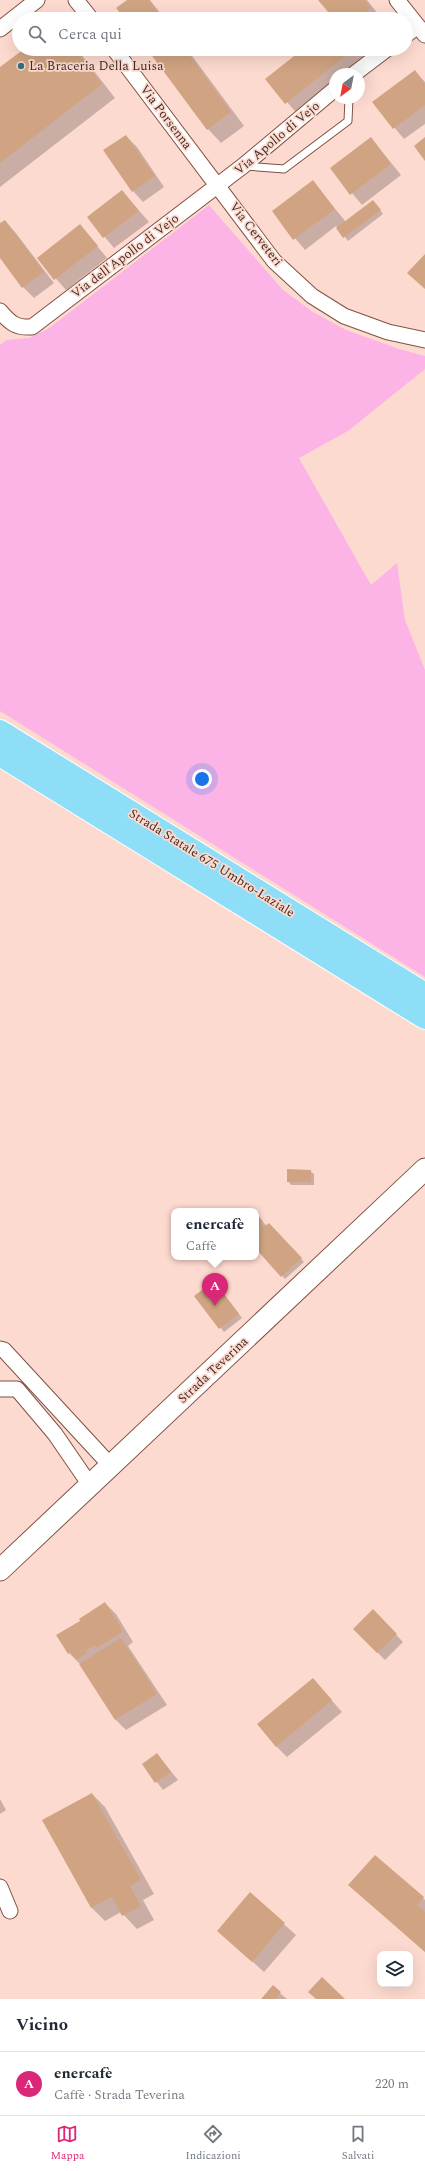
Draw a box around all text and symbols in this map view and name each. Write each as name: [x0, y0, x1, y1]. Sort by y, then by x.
search box: [12, 12, 413, 56]
icon: search: [26, 23, 48, 45]
text: Cerca qui: [58, 23, 122, 46]
place label: La Braceria Della Luisa: [29, 56, 164, 76]
marker: La Braceria Della Luisa: [16, 61, 26, 71]
north arrow: [329, 68, 365, 104]
street label: Via Porsenna: [135, 80, 197, 154]
street label: Via Apollo di Vejo: [230, 96, 324, 180]
street label: Via Cerveteri: [224, 198, 288, 270]
street label: Via dell'Apollo di Vejo: [67, 209, 183, 303]
your location: [192, 769, 212, 789]
street label: Strada Statale 675 Umbro-Laziale: [125, 804, 299, 922]
popup: [171, 1208, 259, 1260]
text: enercafè: [186, 1213, 244, 1236]
text: Caffè: [186, 1236, 217, 1256]
pin: A: [202, 1273, 228, 1306]
street label: Strada Teverina: [173, 1331, 253, 1408]
map controls: [377, 1951, 413, 1987]
button: layers: [377, 1951, 413, 1987]
text: Vicino: [16, 2012, 68, 2038]
text: enercafè: [54, 2062, 112, 2085]
text: A: [24, 2074, 34, 2094]
text: 220 m: [375, 2074, 409, 2094]
text: Caffè · Strada Teverina: [54, 2085, 185, 2105]
tab: Mappa: [51, 2123, 84, 2164]
tab: Indicazioni: [185, 2123, 241, 2164]
tab: Salvati: [342, 2123, 374, 2164]

